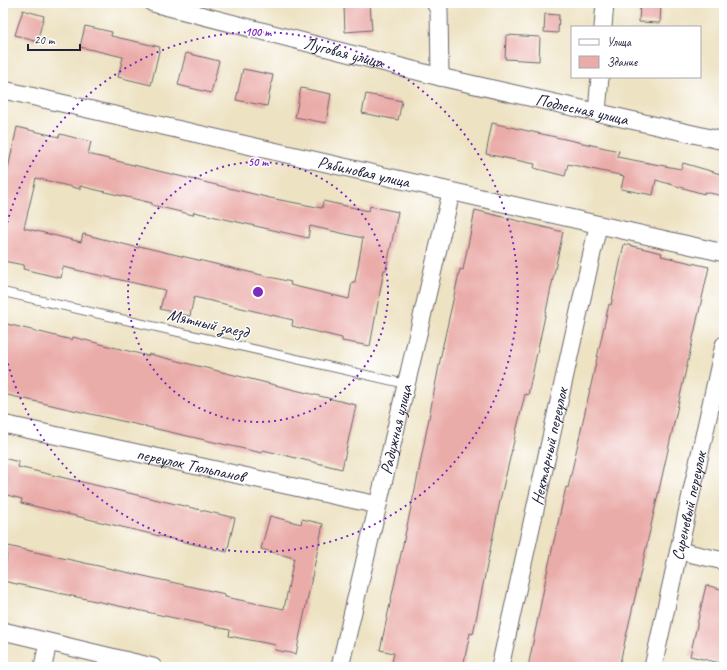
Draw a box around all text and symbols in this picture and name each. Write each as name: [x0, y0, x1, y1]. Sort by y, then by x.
text: 100 m: [245, 24, 272, 40]
scale bar: [28, 26, 80, 52]
legend: [571, 26, 701, 78]
text: 20 m: [34, 32, 56, 48]
street label: Луговая улица: [302, 32, 387, 73]
text: Улица: [607, 34, 632, 50]
text: Здание: [607, 54, 638, 70]
street label: Подлесная улица: [534, 89, 632, 130]
street label: Рябиновая улица: [316, 151, 413, 193]
text: 50 m: [248, 154, 269, 170]
centre of rings: [251, 285, 265, 299]
street label: Мятный заезд: [165, 304, 253, 345]
street label: Радужная улица: [375, 381, 417, 476]
street label: Нектарный переулок: [526, 384, 573, 507]
street label: переулок Тюльпанов: [135, 443, 250, 488]
street label: Сиреневый переулок: [667, 448, 712, 562]

